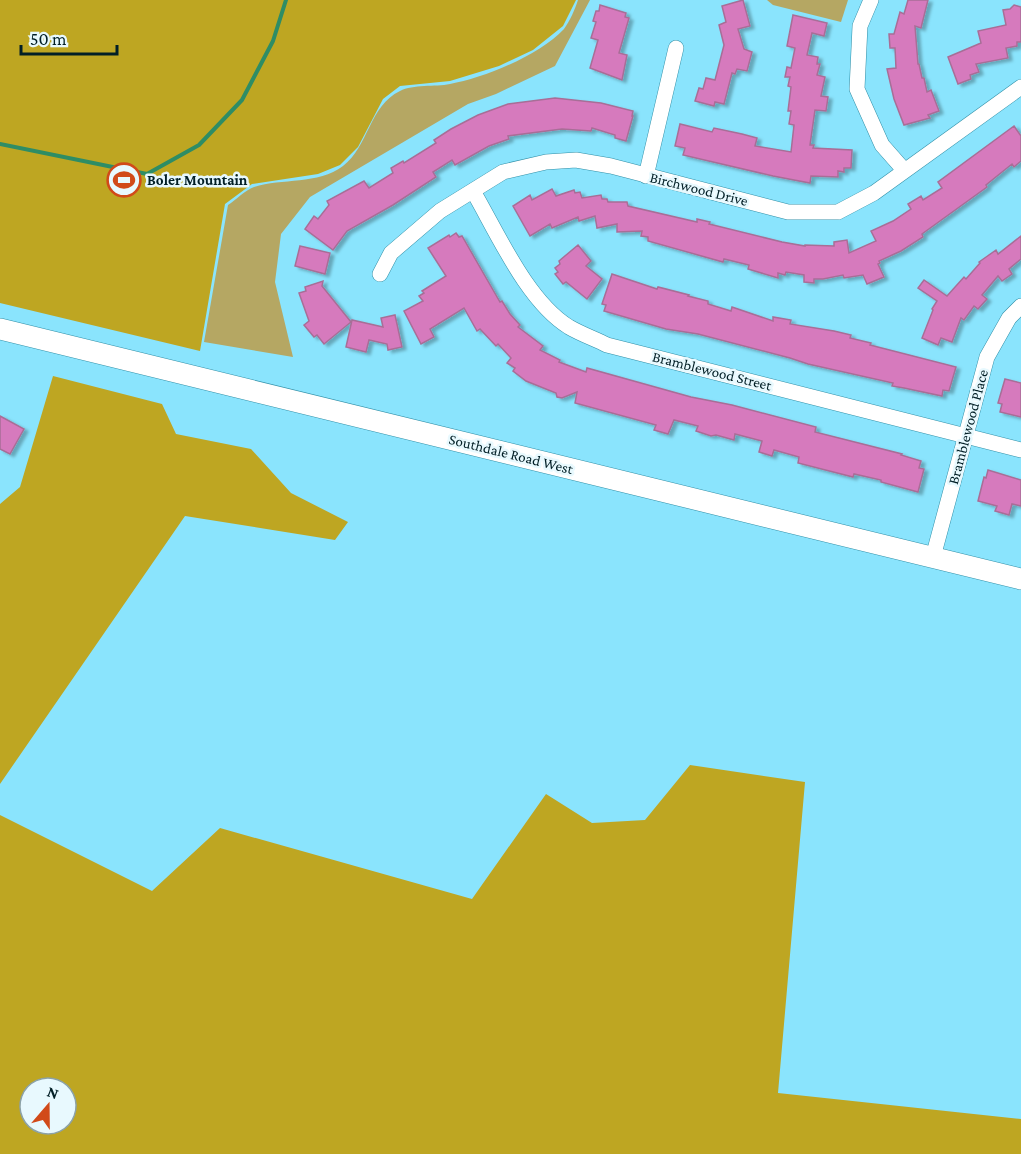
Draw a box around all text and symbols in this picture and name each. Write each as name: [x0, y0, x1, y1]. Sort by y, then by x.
scale bar: [21, 18, 117, 56]
text: 50 m: [30, 29, 67, 49]
sports icon: Boler Mountain: [106, 162, 142, 198]
street label: Birchwood Drive: [648, 169, 750, 209]
place label: Boler Mountain: [147, 172, 248, 188]
street label: Bramblewood Street: [651, 348, 774, 394]
street label: Bramblewood Place: [945, 368, 991, 486]
street label: Southdale Road West: [447, 431, 576, 477]
north arrow: [18, 1076, 78, 1136]
text: N: [45, 1083, 61, 1102]

